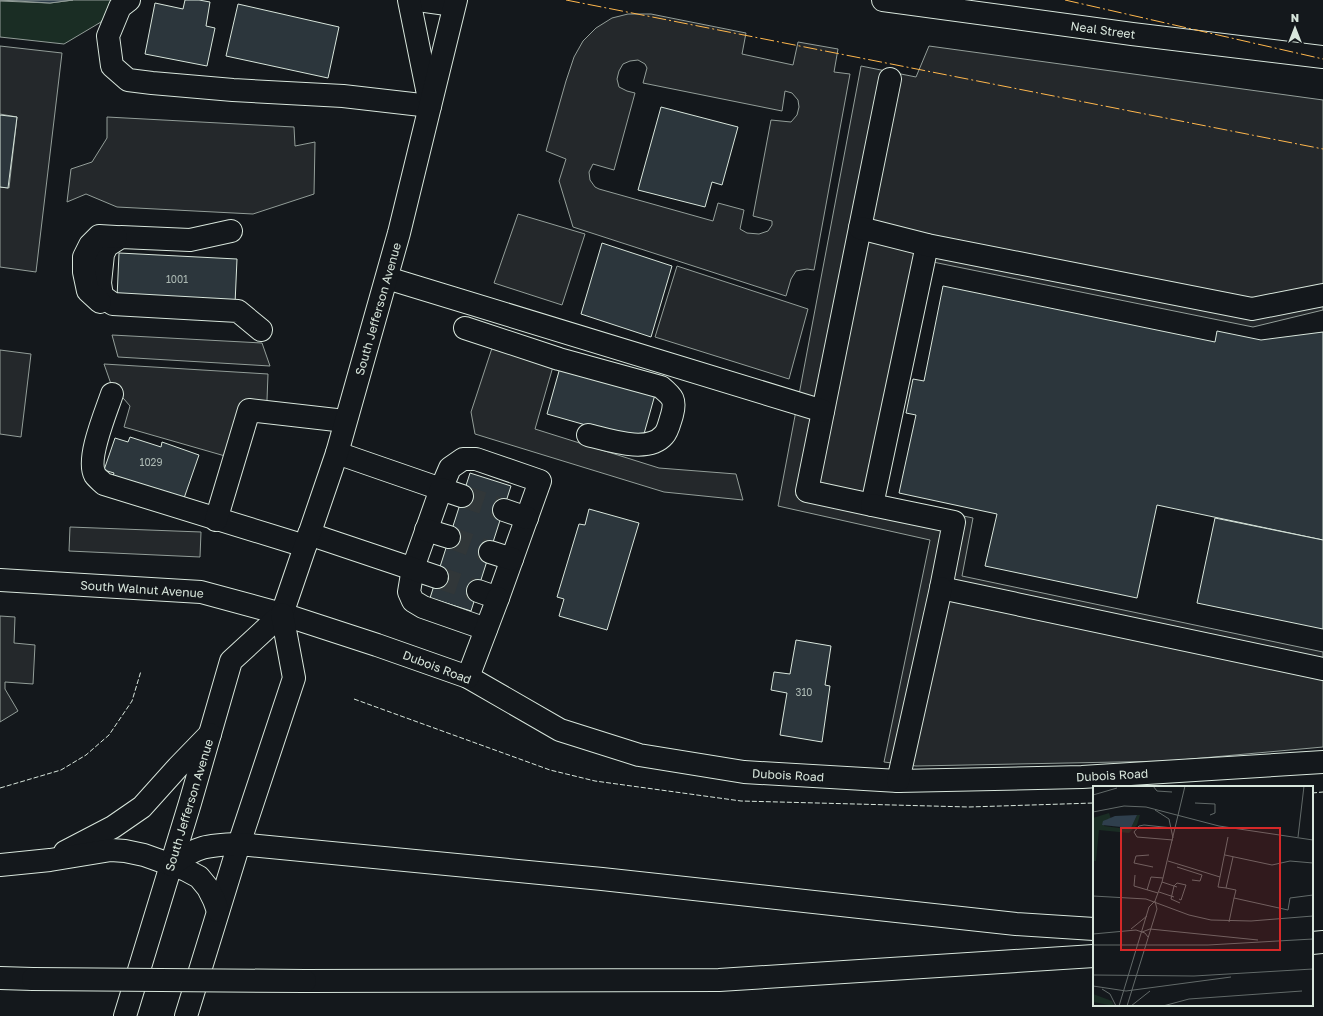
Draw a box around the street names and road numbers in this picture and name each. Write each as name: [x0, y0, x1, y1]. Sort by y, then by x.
street label: Neal Street: [1070, 18, 1137, 42]
street label: South Jefferson Avenue: [352, 241, 404, 377]
street label: South Walnut Avenue: [80, 577, 204, 601]
street label: Dubois Road: [401, 647, 473, 687]
street label: South Jefferson Avenue: [162, 737, 216, 873]
street label: Dubois Road: [752, 766, 824, 784]
street label: Dubois Road: [1076, 766, 1148, 784]

